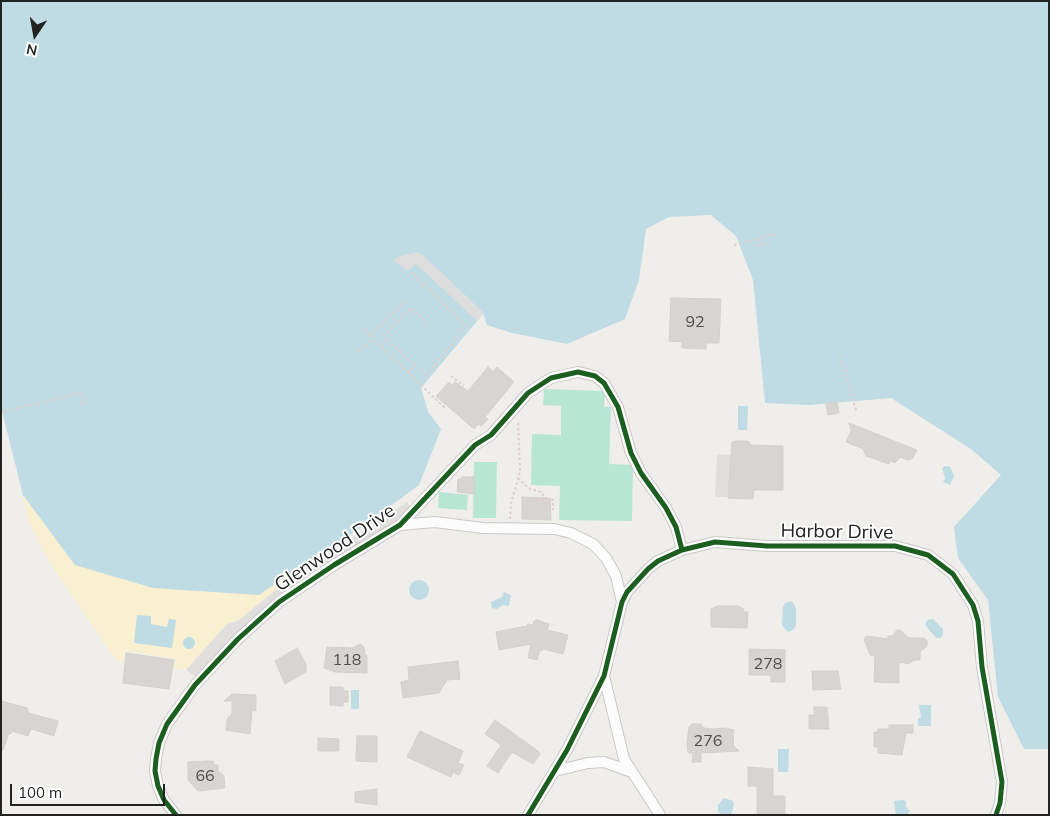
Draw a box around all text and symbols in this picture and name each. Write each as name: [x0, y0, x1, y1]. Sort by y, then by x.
north arrow: [10, 10, 60, 60]
text: N: [25, 40, 39, 60]
house number: 92: [685, 312, 705, 332]
street label: Glenwood Drive: [271, 499, 399, 597]
street label: Harbor Drive: [780, 520, 894, 544]
house number: 118: [333, 650, 361, 670]
house number: 278: [754, 654, 782, 674]
house number: 276: [694, 731, 722, 751]
house number: 66: [195, 766, 215, 786]
scale bar: [12, 774, 168, 806]
text: 100 m: [18, 783, 62, 802]

